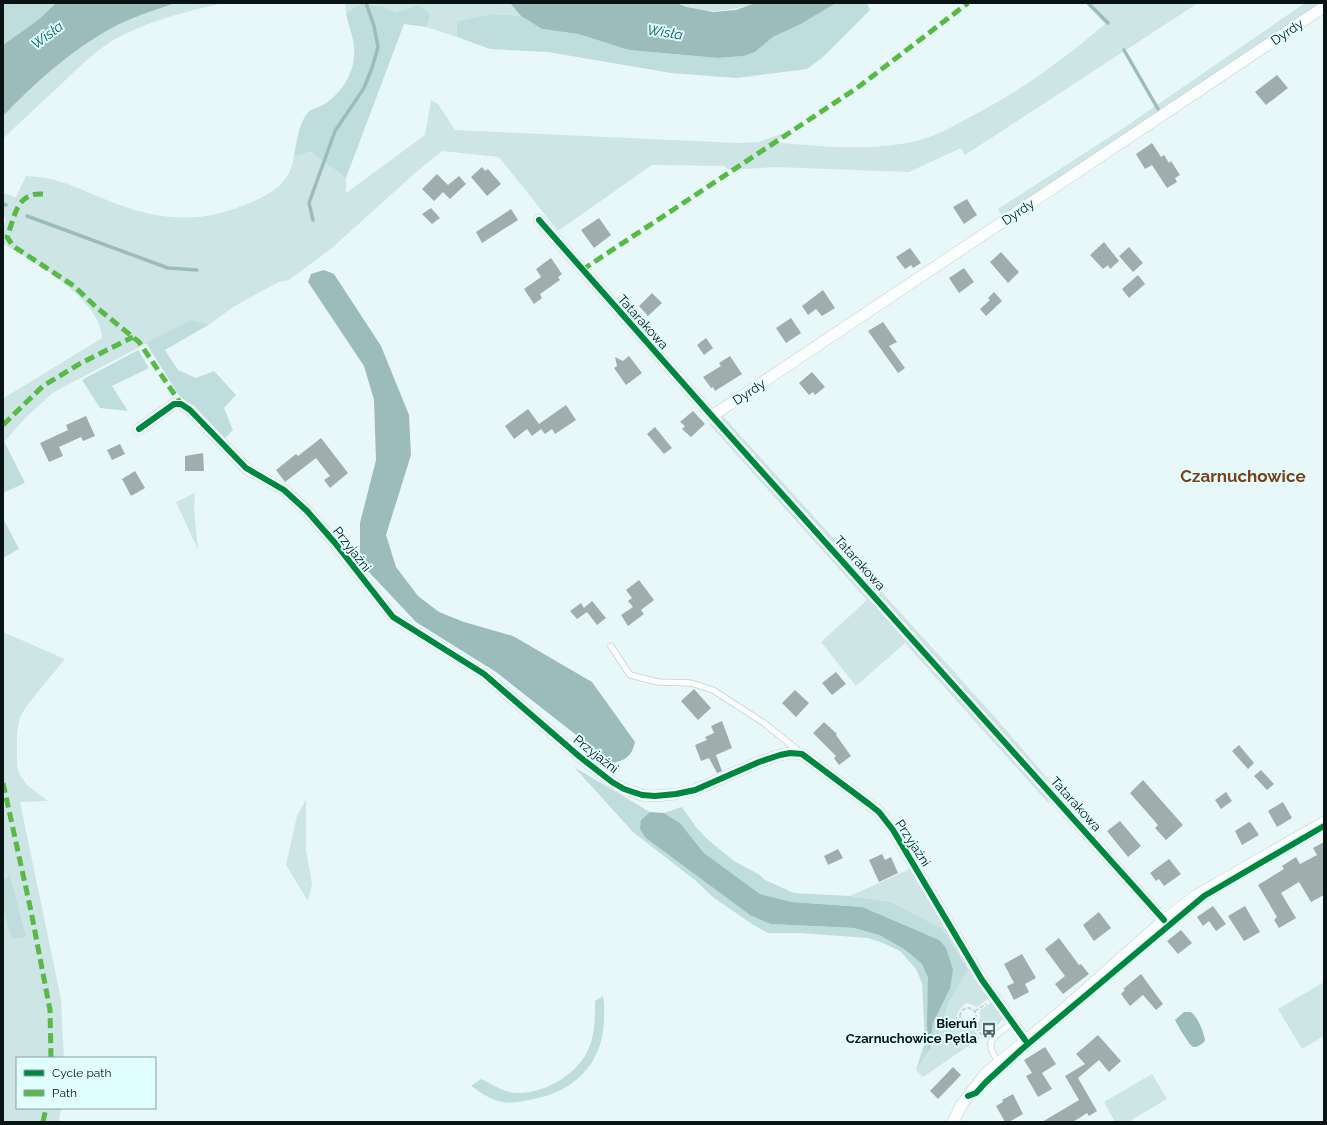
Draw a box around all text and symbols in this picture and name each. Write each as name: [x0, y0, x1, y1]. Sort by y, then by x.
street label: Dyrdy: [1268, 16, 1306, 48]
water label: Wisła: [28, 18, 66, 52]
water label: Wisła: [646, 21, 684, 43]
street label: Dyrdy: [999, 196, 1037, 228]
street label: Tatarakowa: [615, 292, 671, 352]
street label: Dyrdy: [730, 376, 768, 408]
district label: Czarnuchowice: [1180, 466, 1306, 486]
street label: Przyjaźni: [330, 524, 374, 574]
street label: Tatarakowa: [832, 533, 888, 593]
street label: Przyjaźni: [571, 732, 621, 776]
street label: Tatarakowa: [1048, 774, 1104, 834]
street label: Przyjaźni: [892, 817, 934, 869]
place label: Bieruń Czarnuchowice Pętla: [846, 1016, 978, 1046]
bus stop icon: Bieruń Czarnuchowice Pętla: [980, 1021, 998, 1039]
legend: [16, 1057, 156, 1109]
text: Cycle path: [52, 1066, 111, 1080]
text: Path: [52, 1086, 77, 1100]

